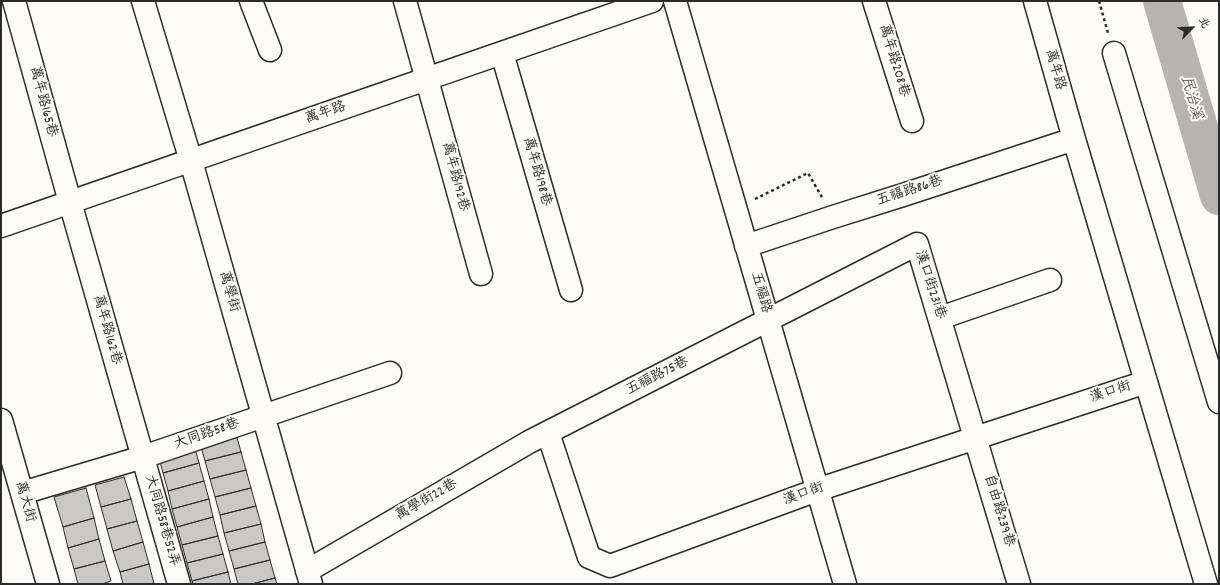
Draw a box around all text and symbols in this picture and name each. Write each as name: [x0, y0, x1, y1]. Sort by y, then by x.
north arrow: [1172, 8, 1212, 48]
text: 北: [1193, 15, 1213, 31]
street label: 萬年路208巷: [874, 23, 912, 99]
street label: 萬年路: [1040, 47, 1068, 93]
street label: 萬年路165巷: [25, 65, 59, 139]
water label: 民治溪: [1175, 74, 1205, 122]
street label: 萬年路: [303, 99, 349, 129]
street label: 萬年路198巷: [518, 136, 554, 208]
street label: 萬年路192巷: [437, 140, 471, 214]
street label: 五福路86巷: [875, 173, 945, 211]
street label: 漢口街231巷: [910, 248, 948, 322]
street label: 萬學街: [214, 269, 242, 315]
street label: 五福路: [746, 270, 774, 316]
street label: 萬年路162巷: [88, 293, 124, 367]
street label: 五福路75巷: [624, 354, 692, 400]
street label: 漢口街: [1088, 379, 1134, 407]
street label: 大同路58巷: [172, 416, 242, 454]
street label: 大同路58巷52弄: [140, 473, 182, 569]
street label: 自由路239巷: [979, 473, 1017, 549]
street label: 萬學街22巷: [393, 477, 461, 525]
street label: 萬大街: [10, 479, 38, 525]
street label: 漢口街: [781, 480, 827, 510]

